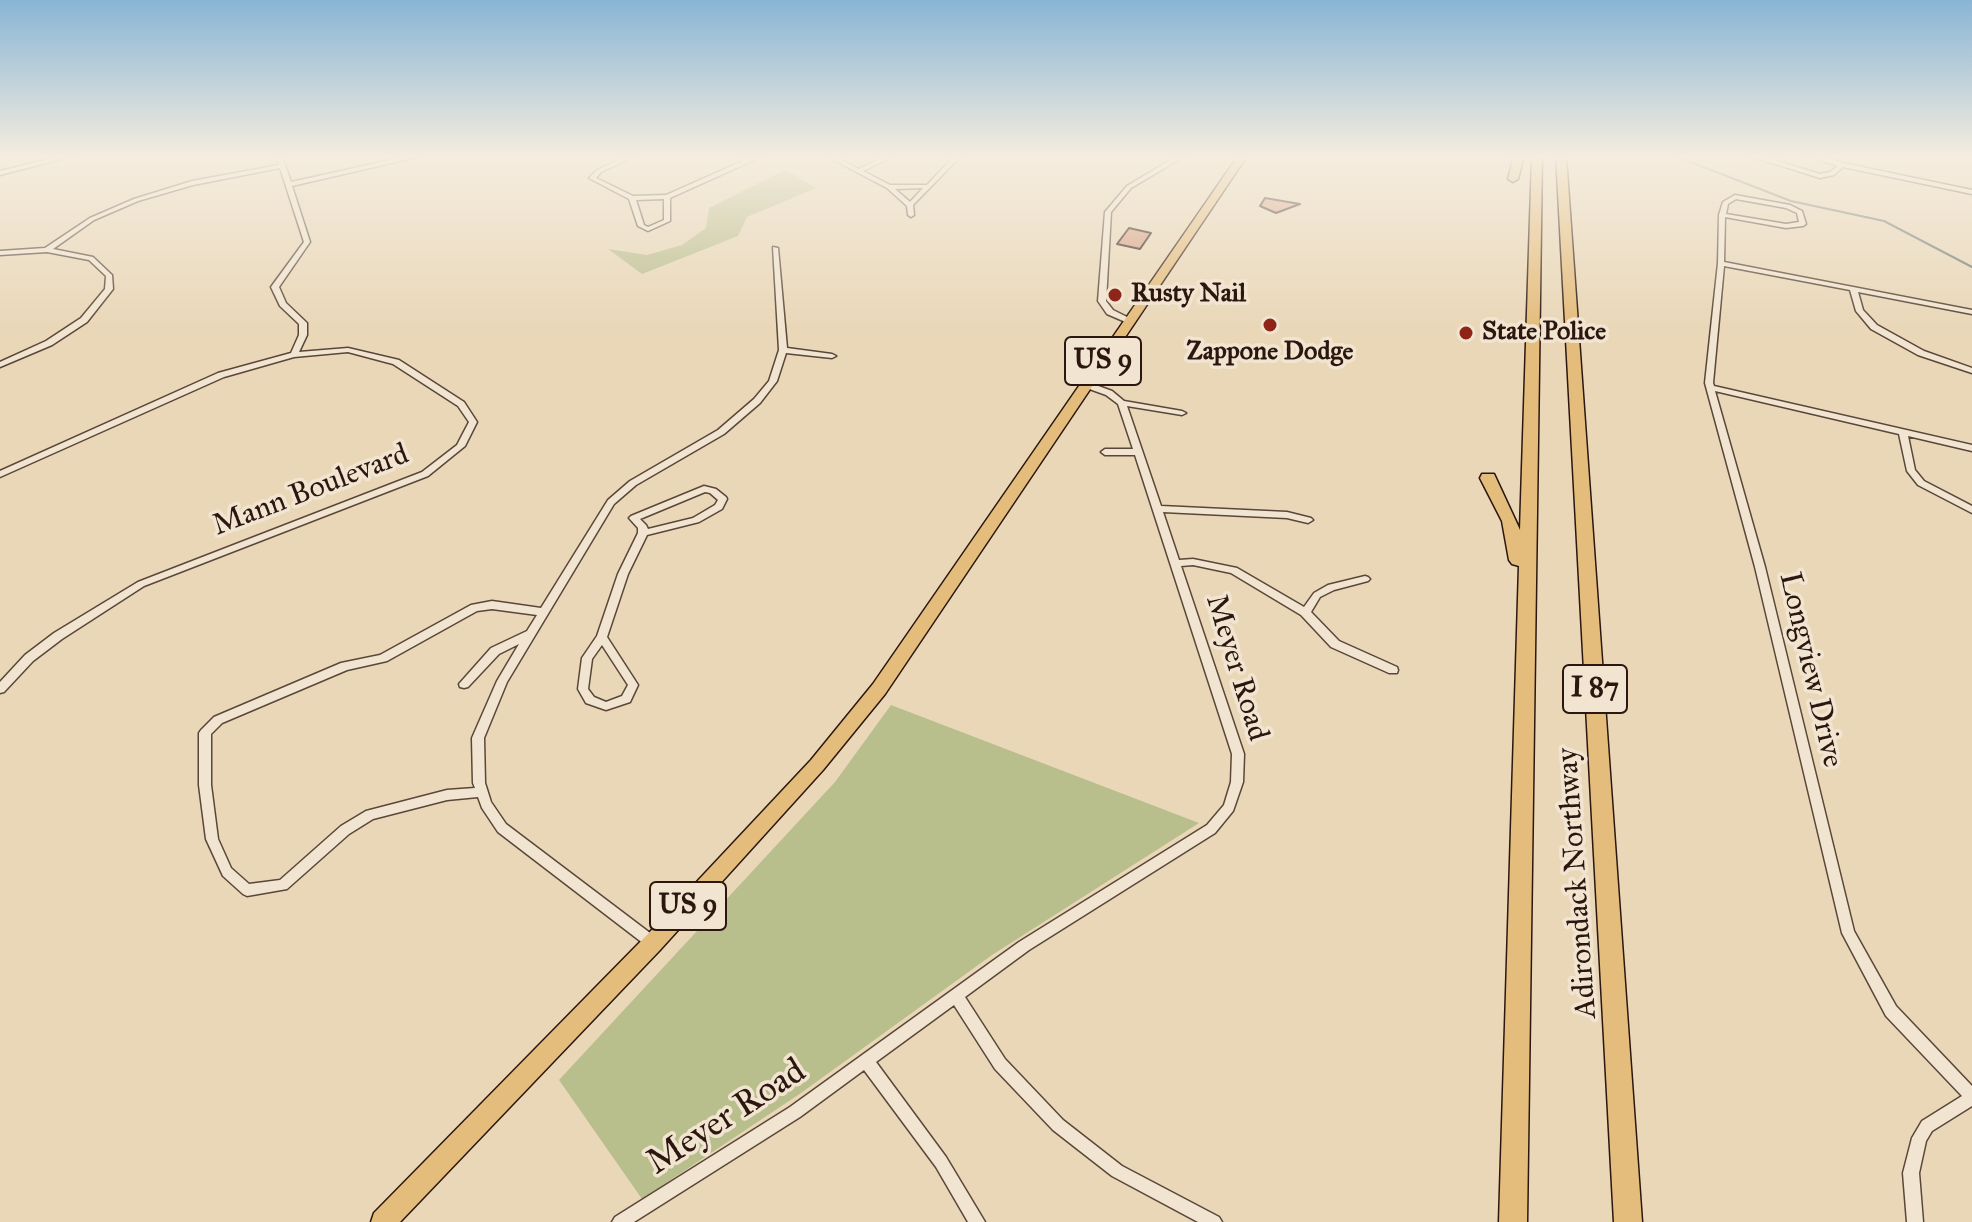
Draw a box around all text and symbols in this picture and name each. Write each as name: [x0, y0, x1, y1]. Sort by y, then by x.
place label: Rusty Nail: [1131, 279, 1246, 311]
marker: Rusty Nail: [1106, 286, 1124, 304]
marker: Zappone Dodge: [1261, 316, 1279, 334]
place label: State Police: [1482, 317, 1606, 349]
marker: State Police: [1457, 324, 1475, 342]
road number: US 9: [1065, 337, 1141, 385]
place label: Zappone Dodge: [1187, 337, 1353, 369]
street label: Mann Boulevard: [208, 437, 414, 545]
street label: Longview Drive: [1770, 569, 1850, 771]
street label: Meyer Road: [1197, 591, 1275, 745]
road number: I 87: [1563, 665, 1627, 713]
street label: Adirondack Northway: [1551, 747, 1605, 1019]
road number: US 9: [650, 882, 726, 930]
street label: Meyer Road: [639, 1051, 815, 1185]

